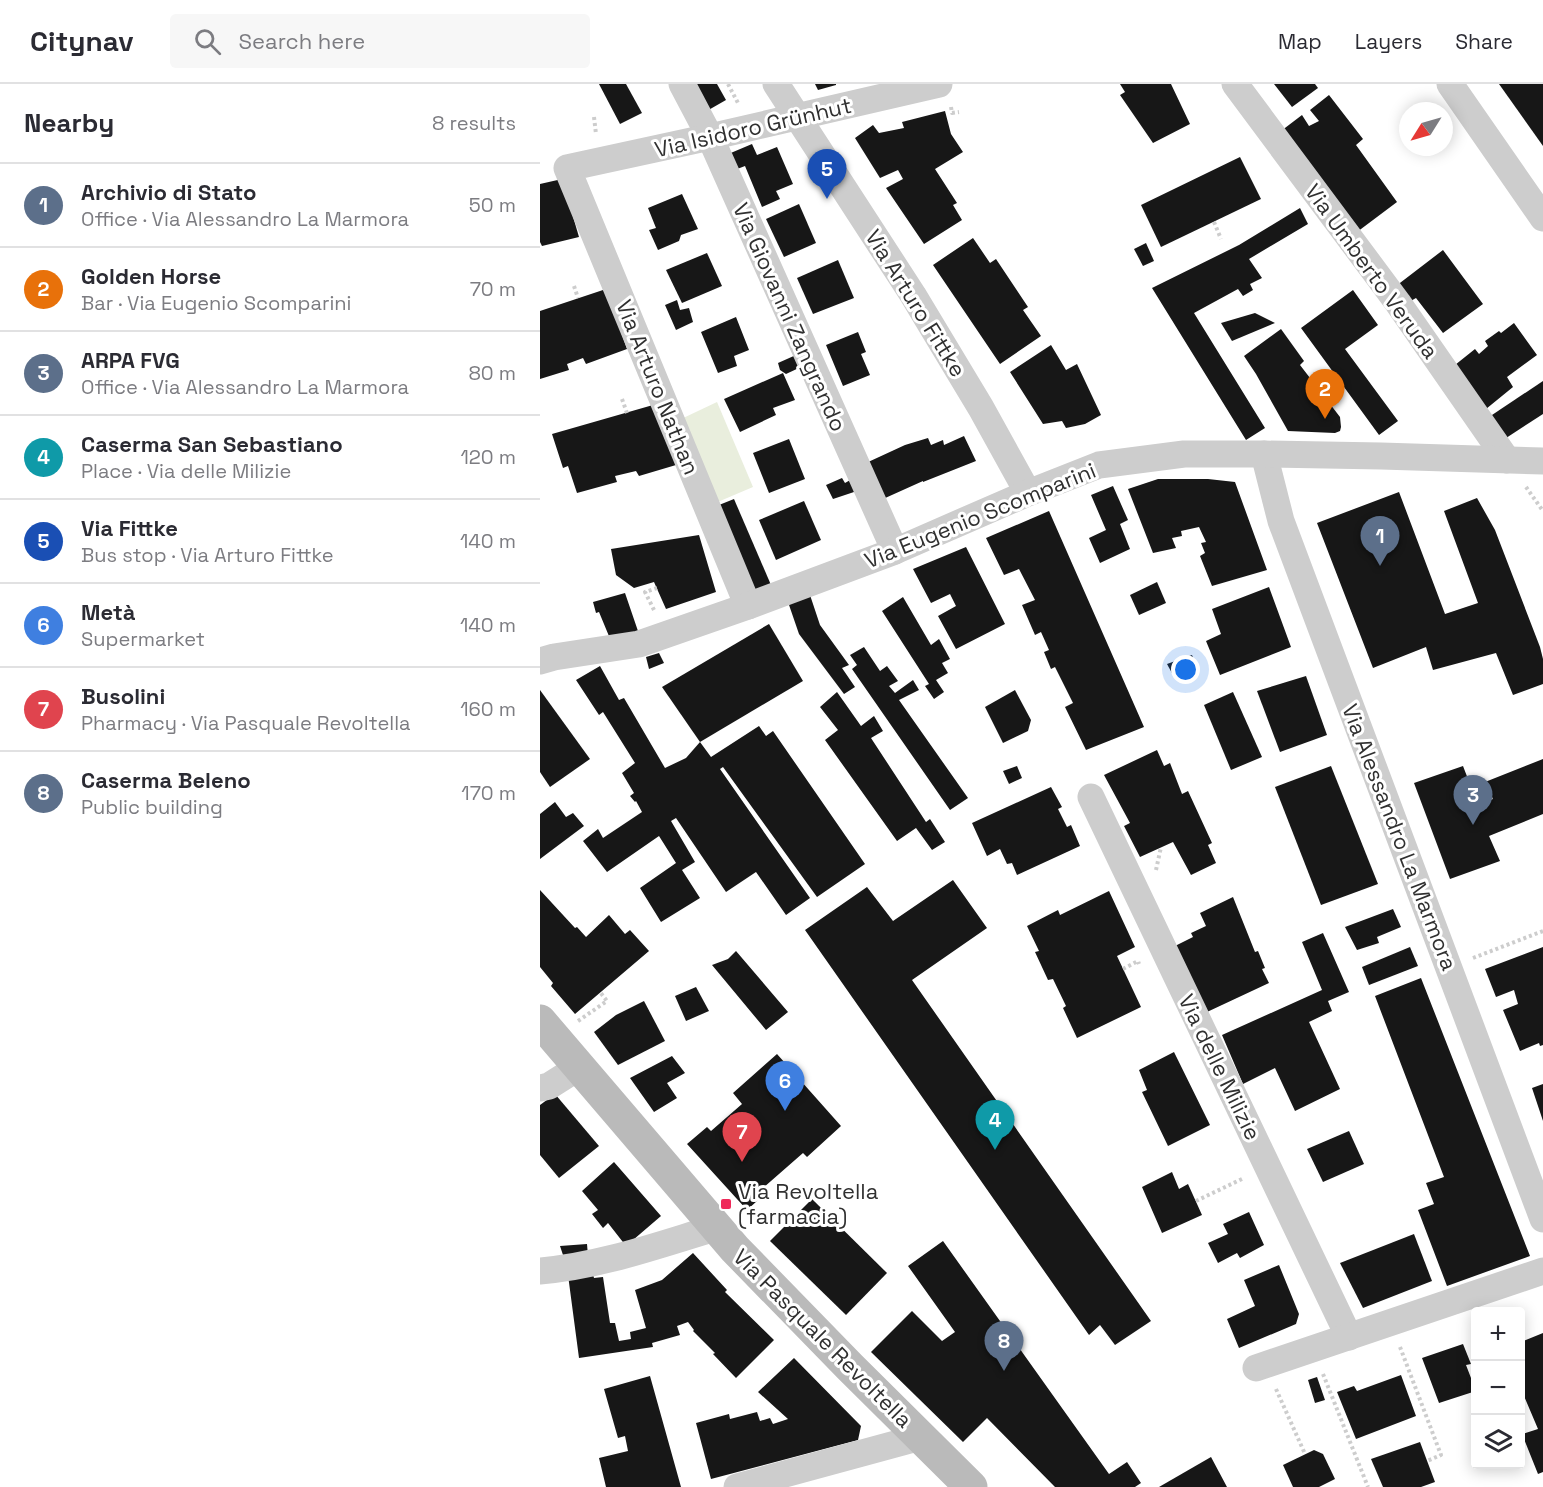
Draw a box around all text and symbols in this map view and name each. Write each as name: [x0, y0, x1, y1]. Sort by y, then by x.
search box: [170, 14, 590, 68]
text: Citynav: [30, 23, 134, 59]
icon: search: [191, 25, 224, 58]
text: Search here: [239, 27, 365, 55]
text: Map: [1278, 28, 1322, 55]
text: Layers: [1355, 28, 1422, 55]
text: Share: [1455, 28, 1513, 55]
street label: Via Isidoro Grünhut: [652, 91, 854, 163]
north arrow: [1399, 102, 1453, 156]
text: Nearby: [24, 106, 114, 140]
text: 8 results: [432, 110, 516, 136]
pin: 5: [808, 150, 846, 199]
text: Archivio di Stato: [81, 178, 256, 206]
street label: Via Umberto Veruda: [1299, 178, 1445, 364]
text: 1: [39, 192, 48, 218]
text: 50 m: [469, 192, 516, 218]
street label: Via Giovanni Zangrando: [727, 198, 853, 436]
text: Office · Via Alessandro La Marmora: [81, 206, 409, 232]
street label: Via Arturo Fittke: [859, 224, 973, 382]
text: Golden Horse: [81, 262, 221, 290]
text: 2: [38, 276, 49, 302]
text: 70 m: [470, 276, 516, 302]
text: Bar · Via Eugenio Scomparini: [81, 290, 352, 316]
street label: Via Arturo Nathan: [610, 295, 706, 479]
text: ARPA FVG: [81, 346, 180, 374]
text: 3: [37, 360, 50, 386]
text: 80 m: [468, 360, 516, 386]
pin: 2: [1306, 370, 1344, 419]
text: Office · Via Alessandro La Marmora: [81, 374, 409, 400]
text: Caserma San Sebastiano: [81, 430, 343, 458]
text: 4: [37, 444, 50, 470]
text: 120 m: [460, 444, 516, 470]
street label: Via Eugenio Scomparini: [860, 456, 1100, 574]
text: Place · Via delle Milizie: [81, 458, 291, 484]
text: Via Fittke: [81, 514, 178, 542]
pin: 1: [1360, 516, 1400, 566]
text: 5: [38, 528, 50, 554]
text: 140 m: [460, 528, 516, 554]
text: Bus stop · Via Arturo Fittke: [81, 542, 334, 568]
text: Metà: [81, 598, 136, 626]
text: 6: [37, 612, 50, 638]
text: 140 m: [460, 612, 516, 638]
text: Supermarket: [81, 626, 205, 652]
your location: [1171, 655, 1200, 684]
text: Busolini: [81, 682, 165, 710]
text: 7: [38, 696, 49, 722]
text: 160 m: [460, 696, 516, 722]
street label: Via Alessandro La Marmora: [1336, 700, 1464, 975]
text: Pharmacy · Via Pasquale Revoltella: [81, 710, 411, 736]
text: Caserma Beleno: [81, 766, 251, 794]
pin: 3: [1454, 776, 1492, 825]
text: 8: [38, 780, 50, 806]
text: 170 m: [461, 780, 516, 806]
text: Public building: [81, 794, 223, 820]
street label: Via delle Milizie: [1173, 989, 1267, 1145]
pin: 6: [766, 1062, 804, 1111]
pin: 4: [976, 1100, 1014, 1150]
pin: 7: [722, 1112, 762, 1162]
place label: Via Revoltella (farmacia): [738, 1177, 879, 1230]
marker: Via Revoltella (farmacia): [719, 1197, 733, 1211]
street label: Via Pasquale Revoltella: [728, 1243, 919, 1434]
map controls: [1471, 1307, 1525, 1469]
button: +: [1471, 1307, 1525, 1361]
pin: 8: [984, 1322, 1024, 1371]
button: −: [1471, 1361, 1525, 1415]
button: layers: [1471, 1415, 1525, 1469]

